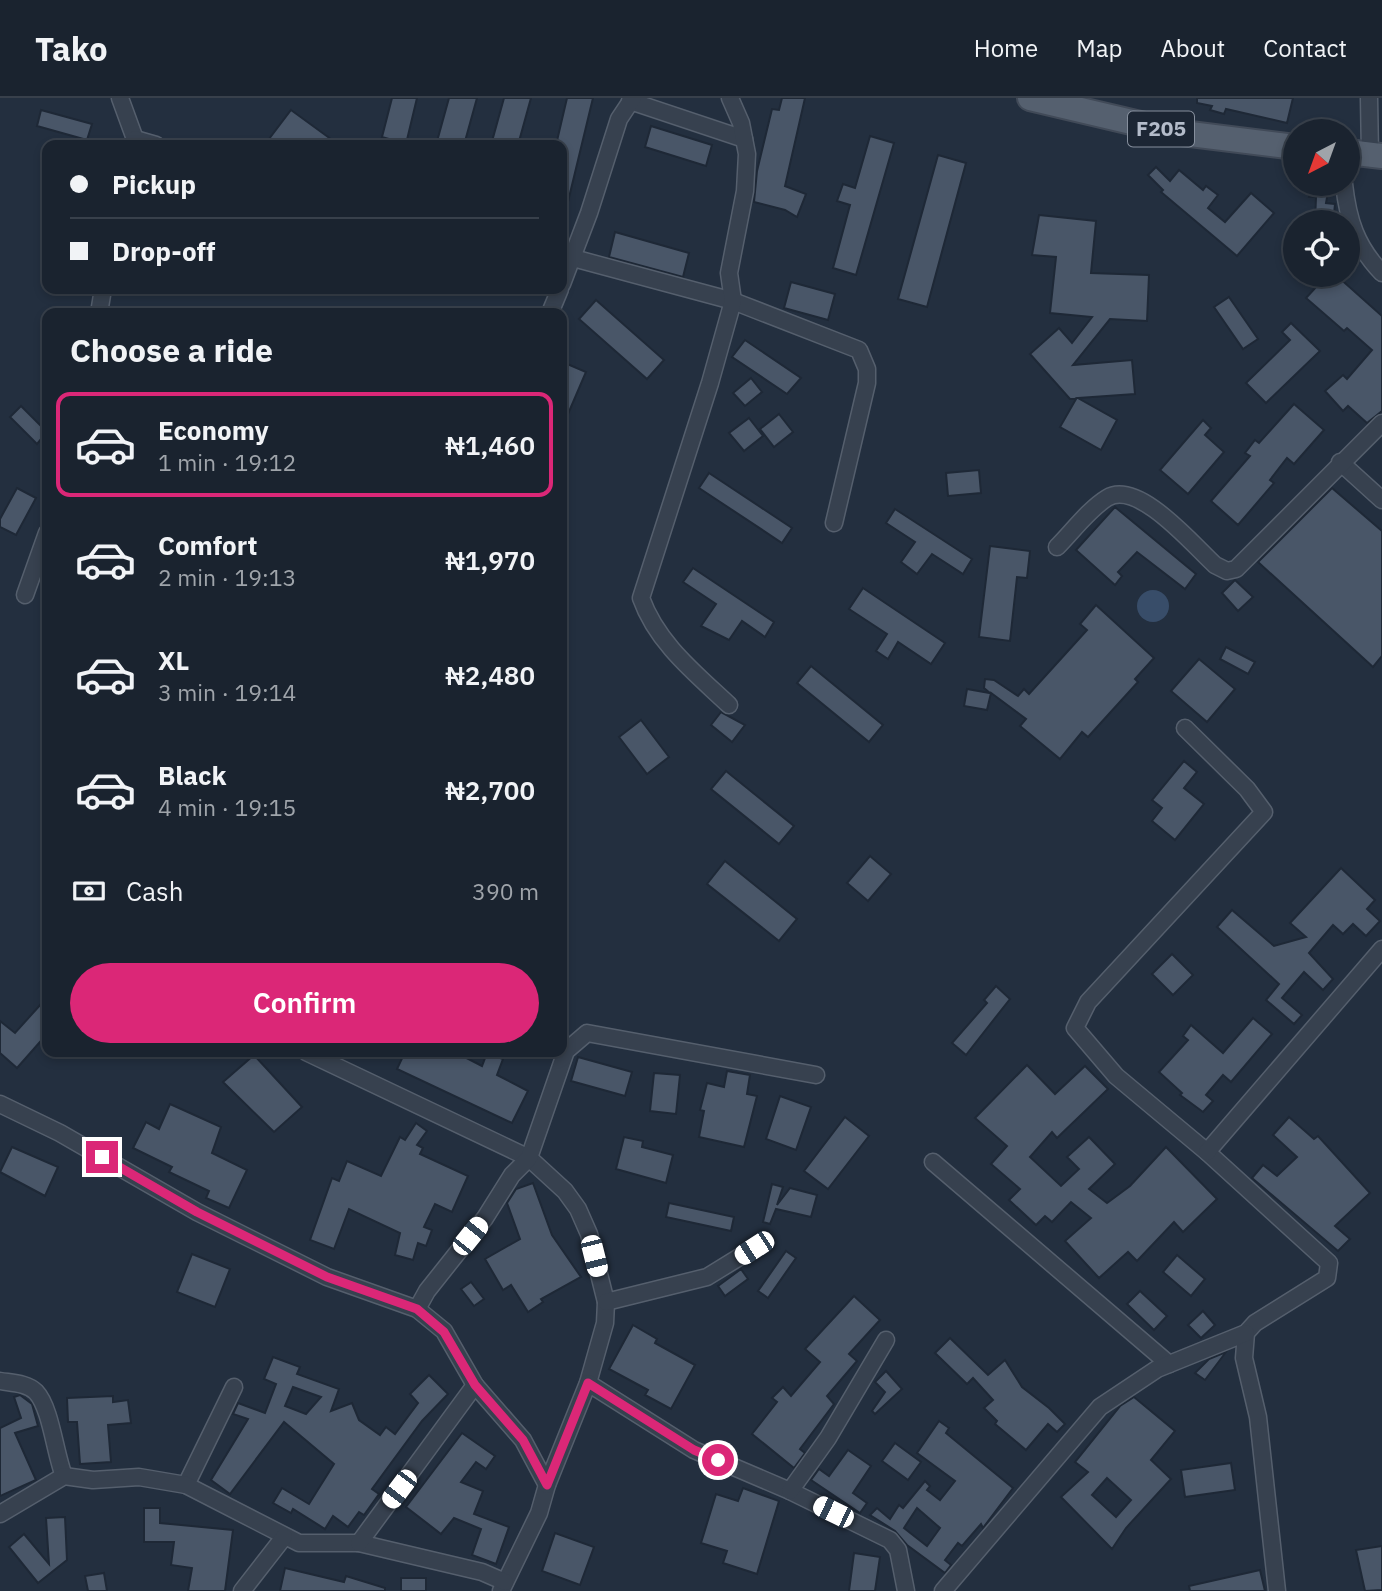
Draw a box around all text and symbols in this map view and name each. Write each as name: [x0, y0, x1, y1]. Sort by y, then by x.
text: Tako: [35, 27, 108, 70]
text: Home: [974, 32, 1038, 64]
text: Map: [1076, 32, 1122, 64]
text: About: [1160, 32, 1225, 64]
text: Contact: [1263, 32, 1347, 64]
road number: F205: [1128, 112, 1194, 146]
north arrow: [1283, 119, 1360, 196]
map controls: [1283, 119, 1360, 287]
text: Pickup: [112, 167, 196, 201]
button: locate: [1283, 210, 1360, 287]
text: Drop-off: [112, 234, 215, 268]
text: Choose a ride: [70, 329, 273, 371]
icon: car: [74, 413, 137, 476]
text: Economy: [158, 413, 269, 447]
text: ₦1,460: [445, 428, 535, 462]
text: 1 min · 19:12: [158, 447, 296, 477]
icon: car: [74, 528, 137, 591]
text: Comfort: [158, 528, 257, 562]
text: ₦1,970: [445, 543, 535, 577]
text: 2 min · 19:13: [158, 562, 296, 592]
icon: car: [74, 643, 137, 706]
text: XL: [158, 643, 189, 677]
text: ₦2,480: [445, 658, 535, 692]
text: 3 min · 19:14: [158, 677, 296, 707]
icon: car: [74, 758, 137, 821]
text: Black: [158, 758, 226, 792]
text: ₦2,700: [445, 773, 535, 807]
text: 4 min · 19:15: [158, 792, 296, 822]
icon: cash: [70, 872, 108, 910]
text: Cash: [126, 874, 183, 908]
text: 390 m: [472, 876, 539, 906]
button: Confirm: [70, 963, 539, 1043]
route end: [86, 1141, 118, 1173]
car: [449, 1213, 492, 1259]
car: [731, 1228, 778, 1268]
car: [579, 1233, 610, 1279]
route start: [702, 1444, 734, 1476]
car: [378, 1466, 421, 1512]
car: [810, 1493, 857, 1531]

